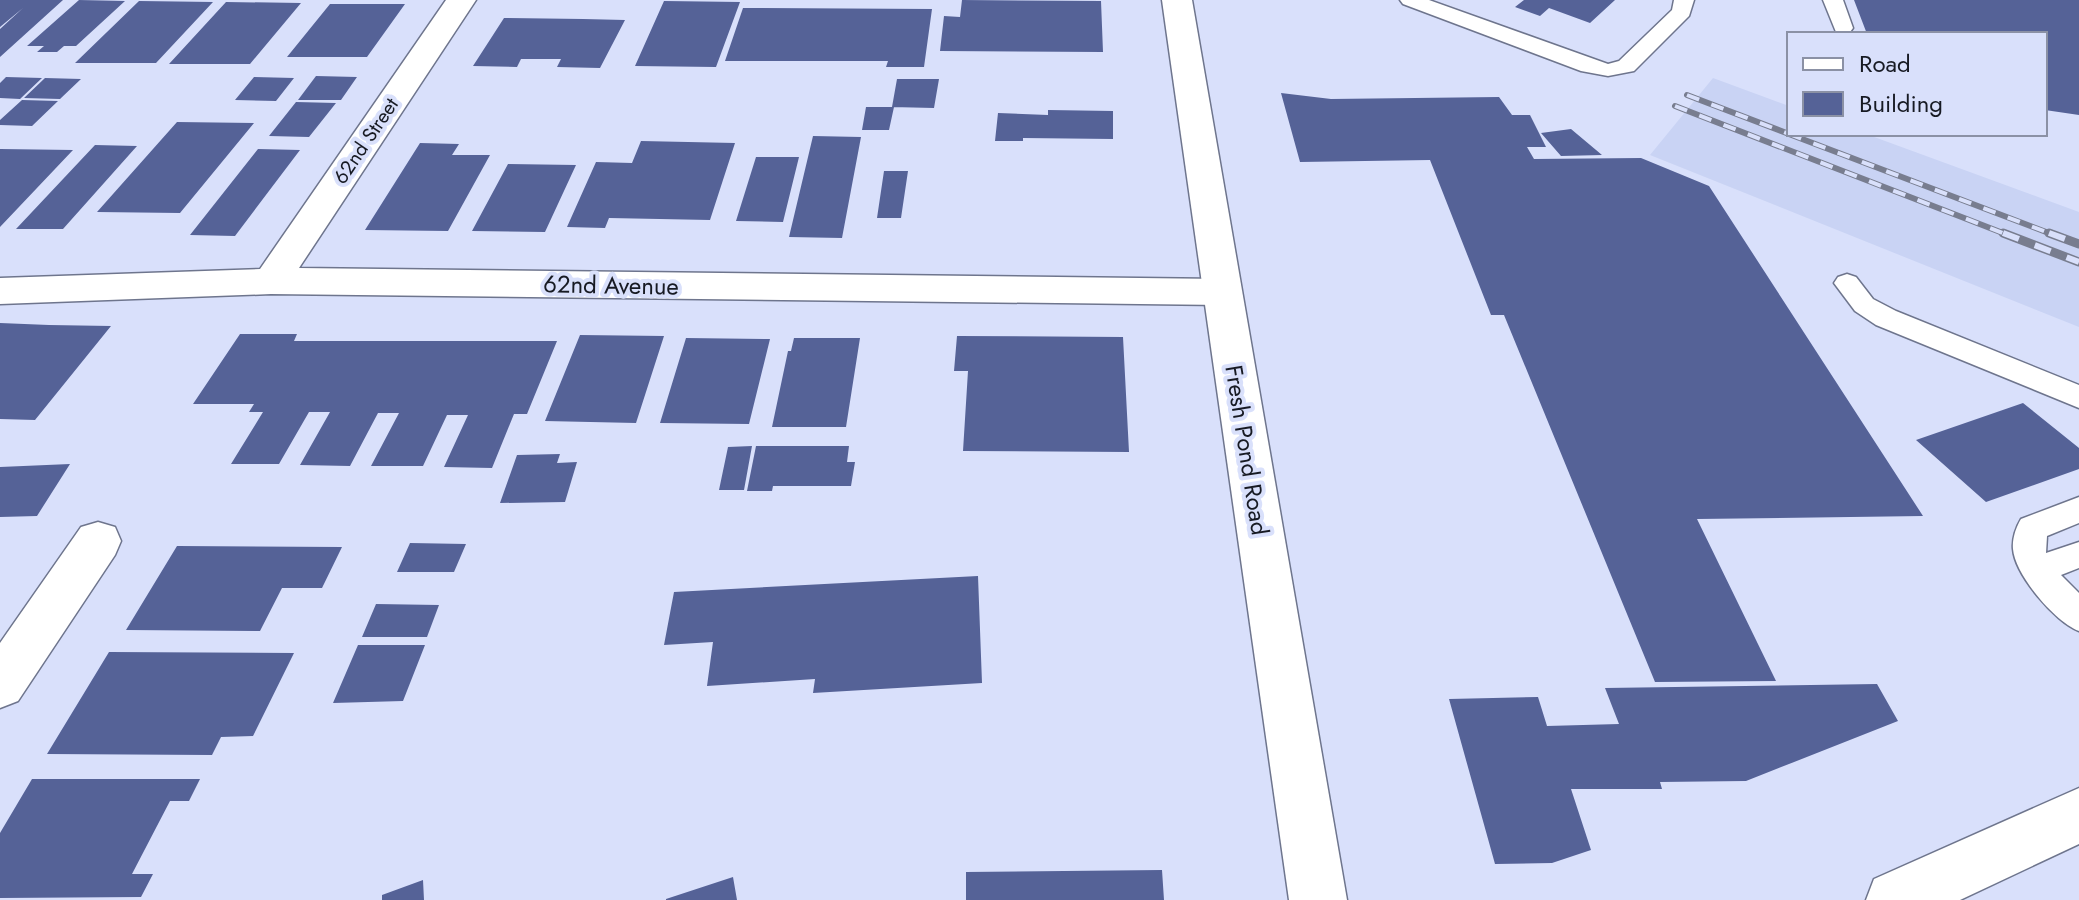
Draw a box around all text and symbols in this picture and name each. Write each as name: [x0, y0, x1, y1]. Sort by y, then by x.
legend: [1787, 32, 2047, 136]
text: Road: [1859, 46, 1911, 81]
text: Building: [1859, 86, 1943, 121]
street label: 62nd Street: [326, 92, 406, 190]
street label: 62nd Avenue: [543, 266, 679, 304]
street label: Fresh Pond Road: [1216, 362, 1278, 538]

